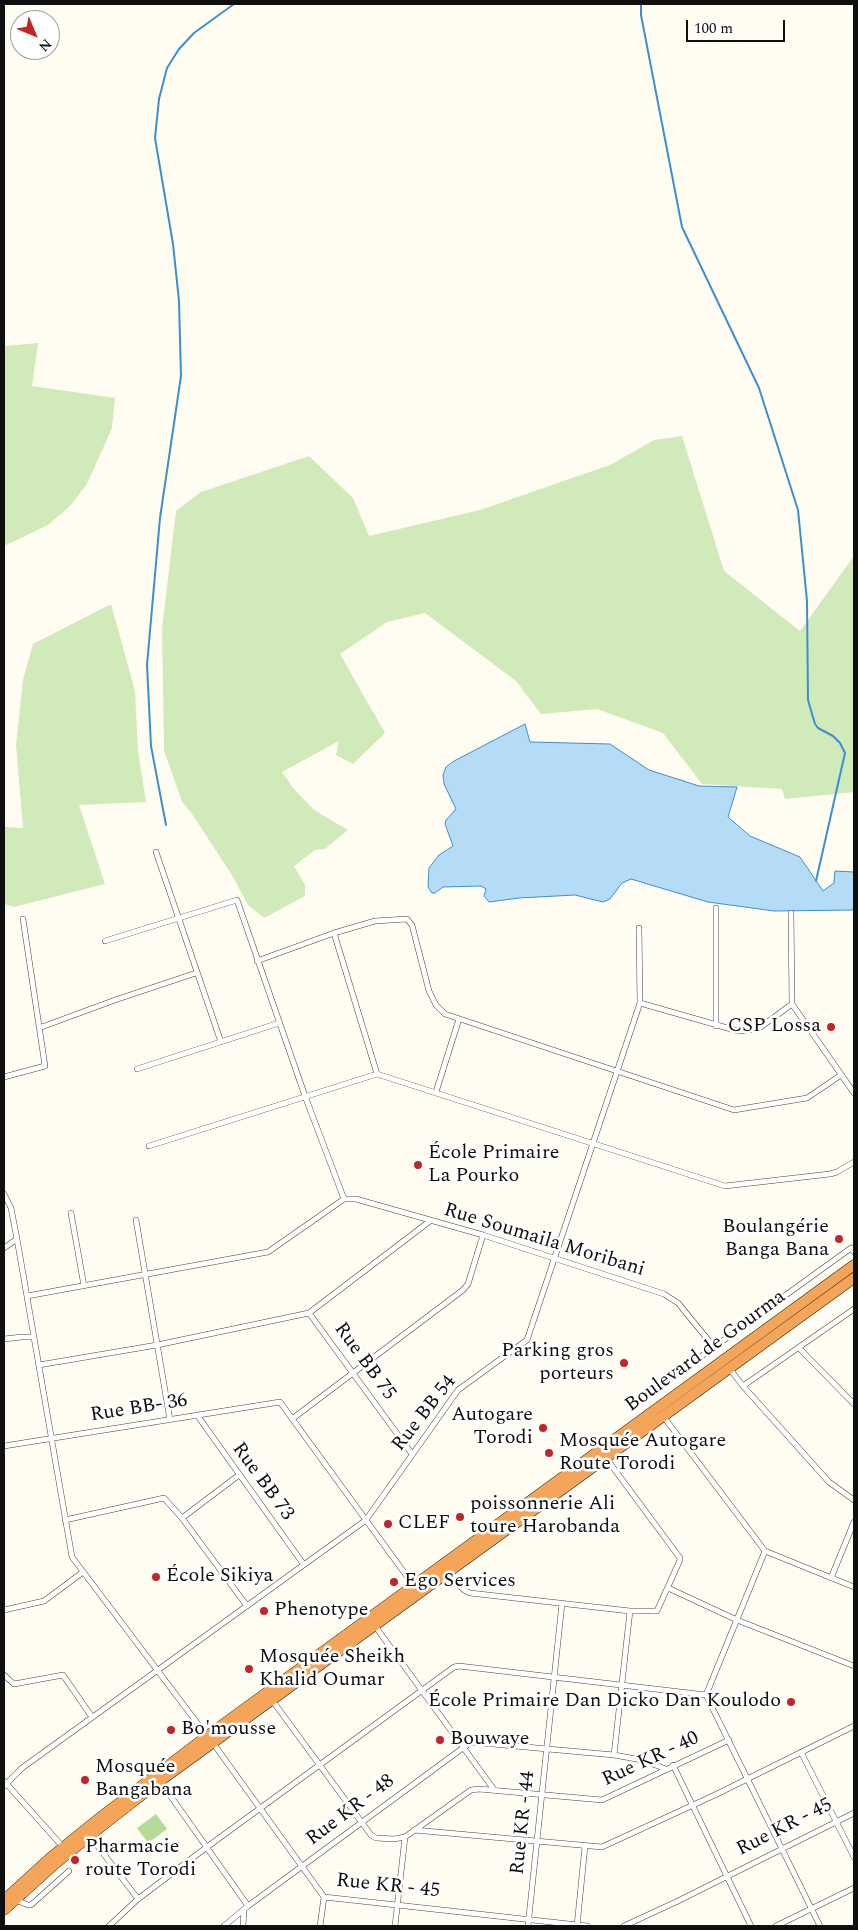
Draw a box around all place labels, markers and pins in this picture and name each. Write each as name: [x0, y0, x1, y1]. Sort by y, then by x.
place label: CSP Lossa: [728, 1015, 821, 1039]
marker: CSP Lossa: [825, 1021, 837, 1033]
place label: École Primaire La Pourko: [428, 1142, 559, 1189]
marker: École Primaire La Pourko: [412, 1159, 424, 1171]
place label: Boulangérie Banga Bana: [722, 1216, 829, 1263]
marker: Boulangérie Banga Bana: [833, 1233, 845, 1245]
place label: Parking gros porteurs: [501, 1340, 614, 1387]
marker: Parking gros porteurs: [618, 1357, 630, 1369]
place label: Autogare Torodi: [451, 1404, 533, 1451]
marker: Autogare Torodi: [537, 1422, 549, 1434]
place label: Mosquée Autogare Route Torodi: [559, 1430, 726, 1477]
marker: Mosquée Autogare Route Torodi: [543, 1447, 555, 1459]
place label: poissonnerie Ali toure Harobanda: [470, 1493, 620, 1540]
marker: poissonnerie Ali toure Harobanda: [454, 1511, 466, 1523]
place label: CLEF: [398, 1512, 450, 1536]
marker: CLEF: [382, 1518, 394, 1530]
place label: École Sikiya: [166, 1565, 273, 1589]
place label: Ego Services: [404, 1570, 516, 1594]
marker: École Sikiya: [150, 1571, 162, 1583]
marker: Ego Services: [388, 1576, 400, 1588]
place label: Phenotype: [274, 1599, 368, 1623]
marker: Phenotype: [258, 1605, 270, 1617]
place label: Mosquée Sheikh Khalid Oumar: [259, 1646, 405, 1693]
marker: Mosquée Sheikh Khalid Oumar: [243, 1663, 255, 1675]
place label: École Primaire Dan Dicko Dan Koulodo: [428, 1690, 781, 1714]
marker: École Primaire Dan Dicko Dan Koulodo: [785, 1696, 797, 1708]
place label: Bo'mousse: [181, 1718, 276, 1742]
marker: Bo'mousse: [165, 1724, 177, 1736]
place label: Bouwaye: [450, 1728, 529, 1752]
marker: Bouwaye: [434, 1734, 446, 1746]
place label: Mosquée Bangabana: [95, 1756, 192, 1803]
marker: Mosquée Bangabana: [79, 1774, 91, 1786]
place label: Pharmacie route Torodi: [85, 1836, 196, 1883]
marker: Pharmacie route Torodi: [69, 1854, 81, 1866]

